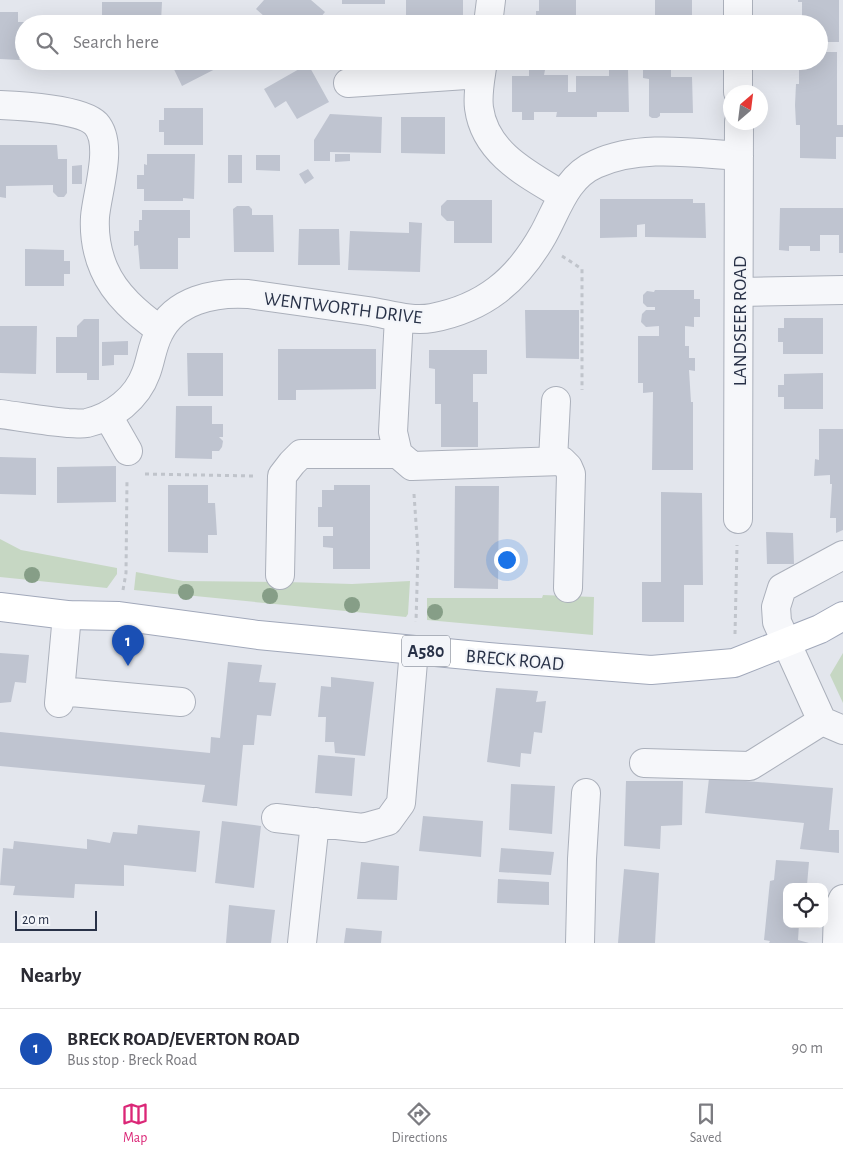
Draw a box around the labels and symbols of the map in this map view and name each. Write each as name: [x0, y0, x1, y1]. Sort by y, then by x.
north arrow: [723, 85, 768, 130]
street label: LANDSEER ROAD: [731, 256, 750, 386]
street label: WENTWORTH DRIVE: [262, 289, 423, 328]
your location: [494, 547, 520, 573]
pin: 1: [112, 625, 144, 666]
road number: A580: [402, 636, 450, 666]
street label: BRECK ROAD: [465, 647, 565, 674]
scale bar: [15, 908, 98, 931]

